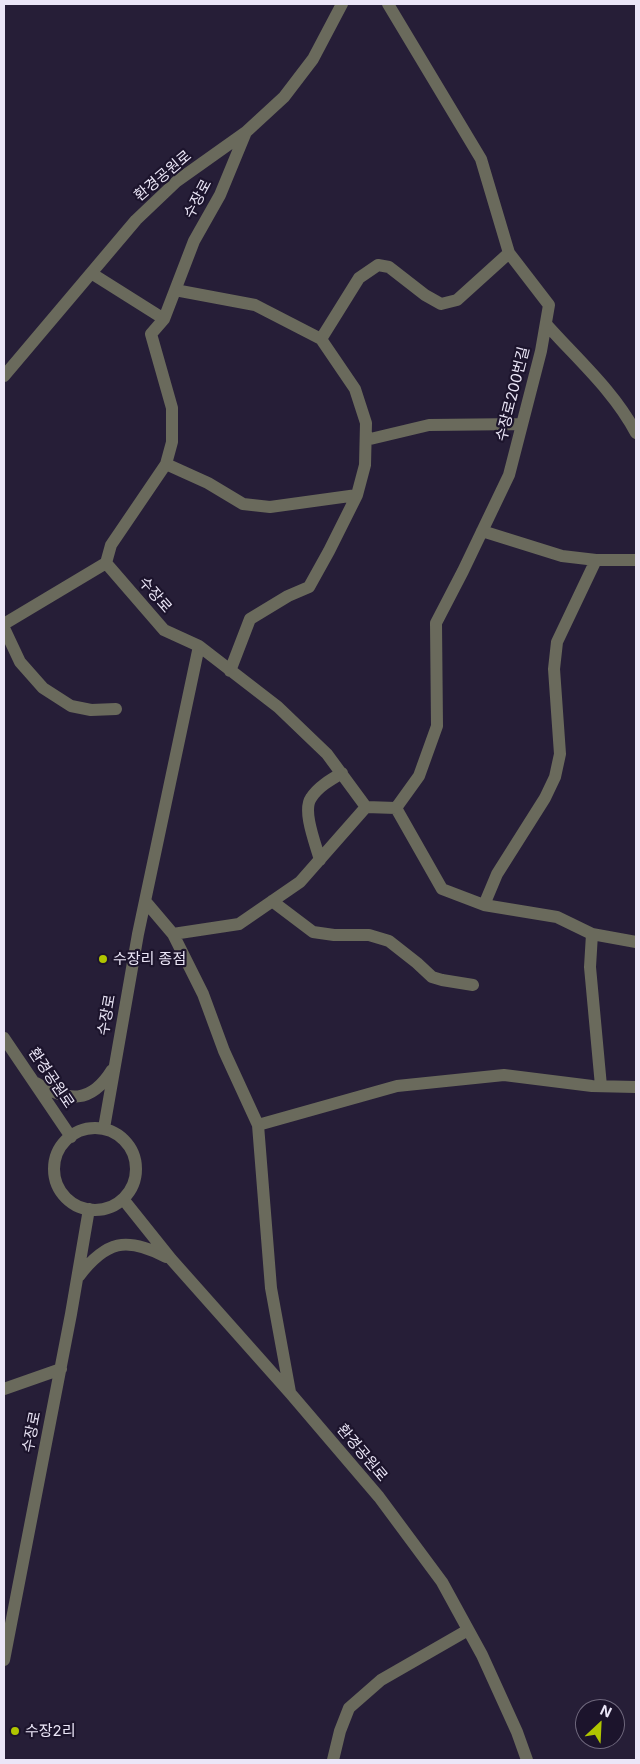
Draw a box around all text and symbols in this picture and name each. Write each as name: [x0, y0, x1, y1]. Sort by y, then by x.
street label: 환경공원로: [131, 147, 195, 205]
street label: 수장로: [180, 176, 216, 222]
street label: 수장로200번길: [493, 345, 533, 443]
street label: 수장로: [135, 573, 175, 617]
place label: 수장리 종점: [113, 950, 186, 968]
marker: 수장리 종점: [97, 953, 109, 965]
street label: 수장로: [95, 993, 119, 1037]
street label: 환경공원로: [24, 1044, 78, 1112]
street label: 수장로: [19, 1410, 45, 1454]
street label: 환경공원로: [333, 1421, 391, 1485]
north arrow: [575, 1699, 625, 1749]
text: N: [598, 1701, 615, 1721]
place label: 수장2리: [25, 1722, 76, 1740]
marker: 수장2리: [9, 1725, 21, 1737]

